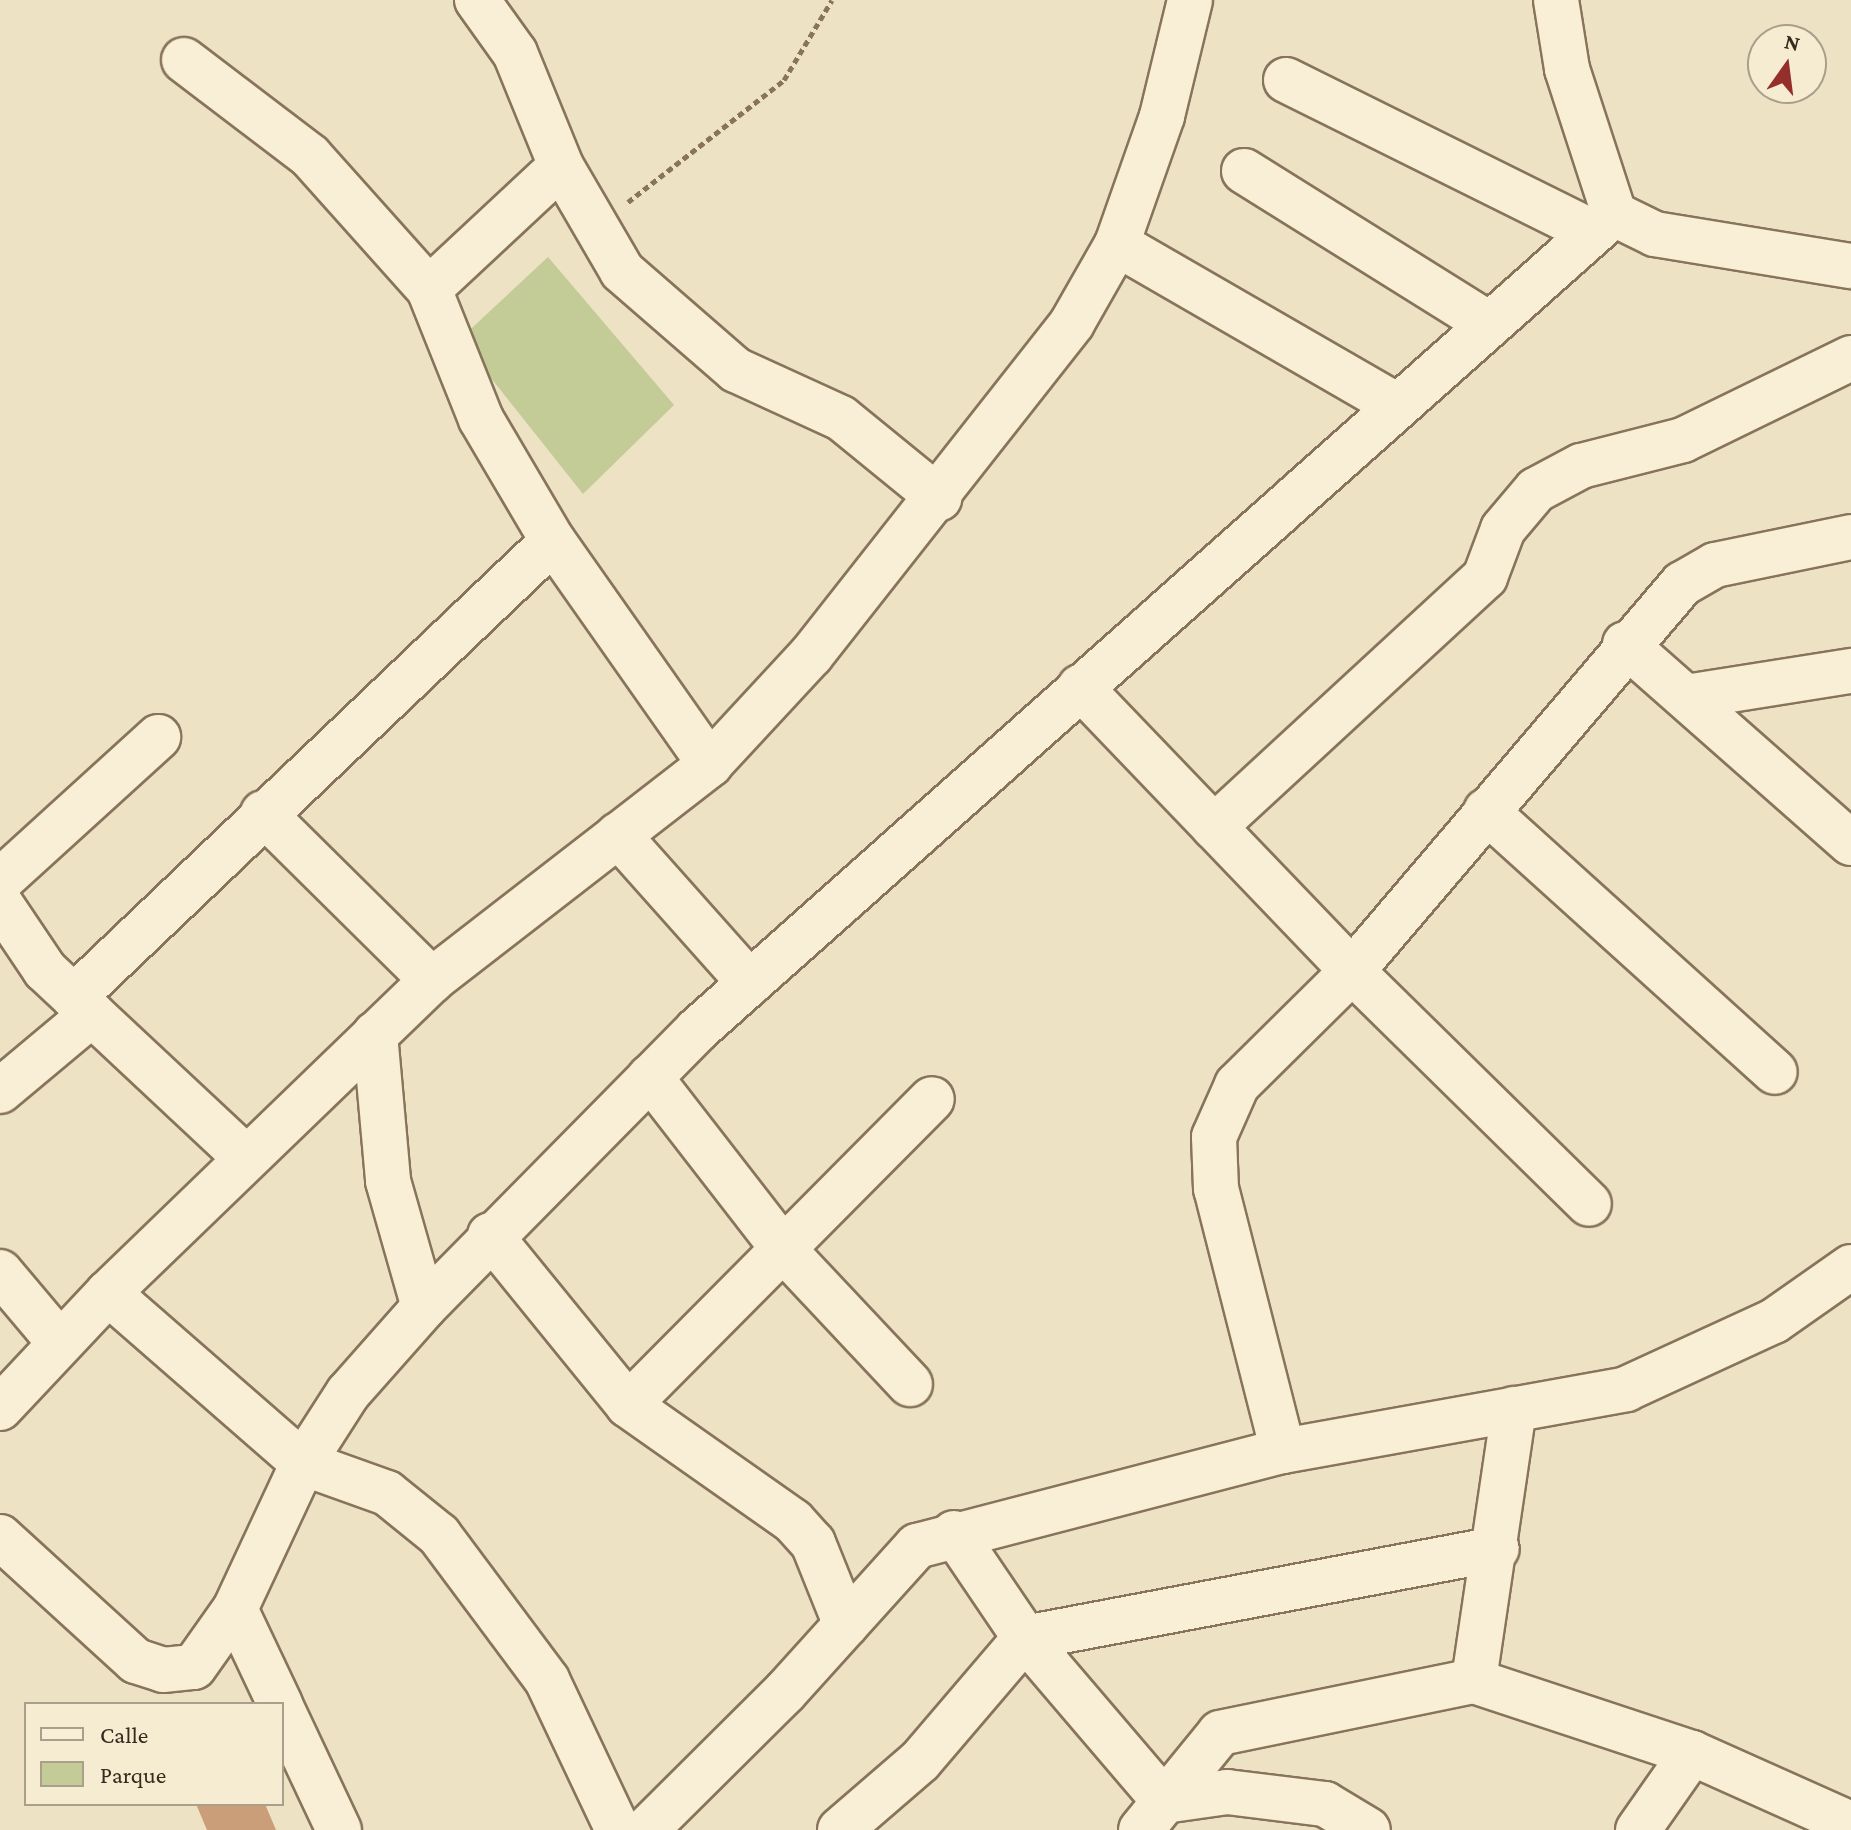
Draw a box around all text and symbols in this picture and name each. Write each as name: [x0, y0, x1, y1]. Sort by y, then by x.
north arrow: [1747, 24, 1827, 104]
text: N: [1782, 28, 1803, 56]
legend: [24, 1702, 284, 1806]
text: Calle: [100, 1721, 148, 1748]
text: Parque: [100, 1761, 166, 1788]

